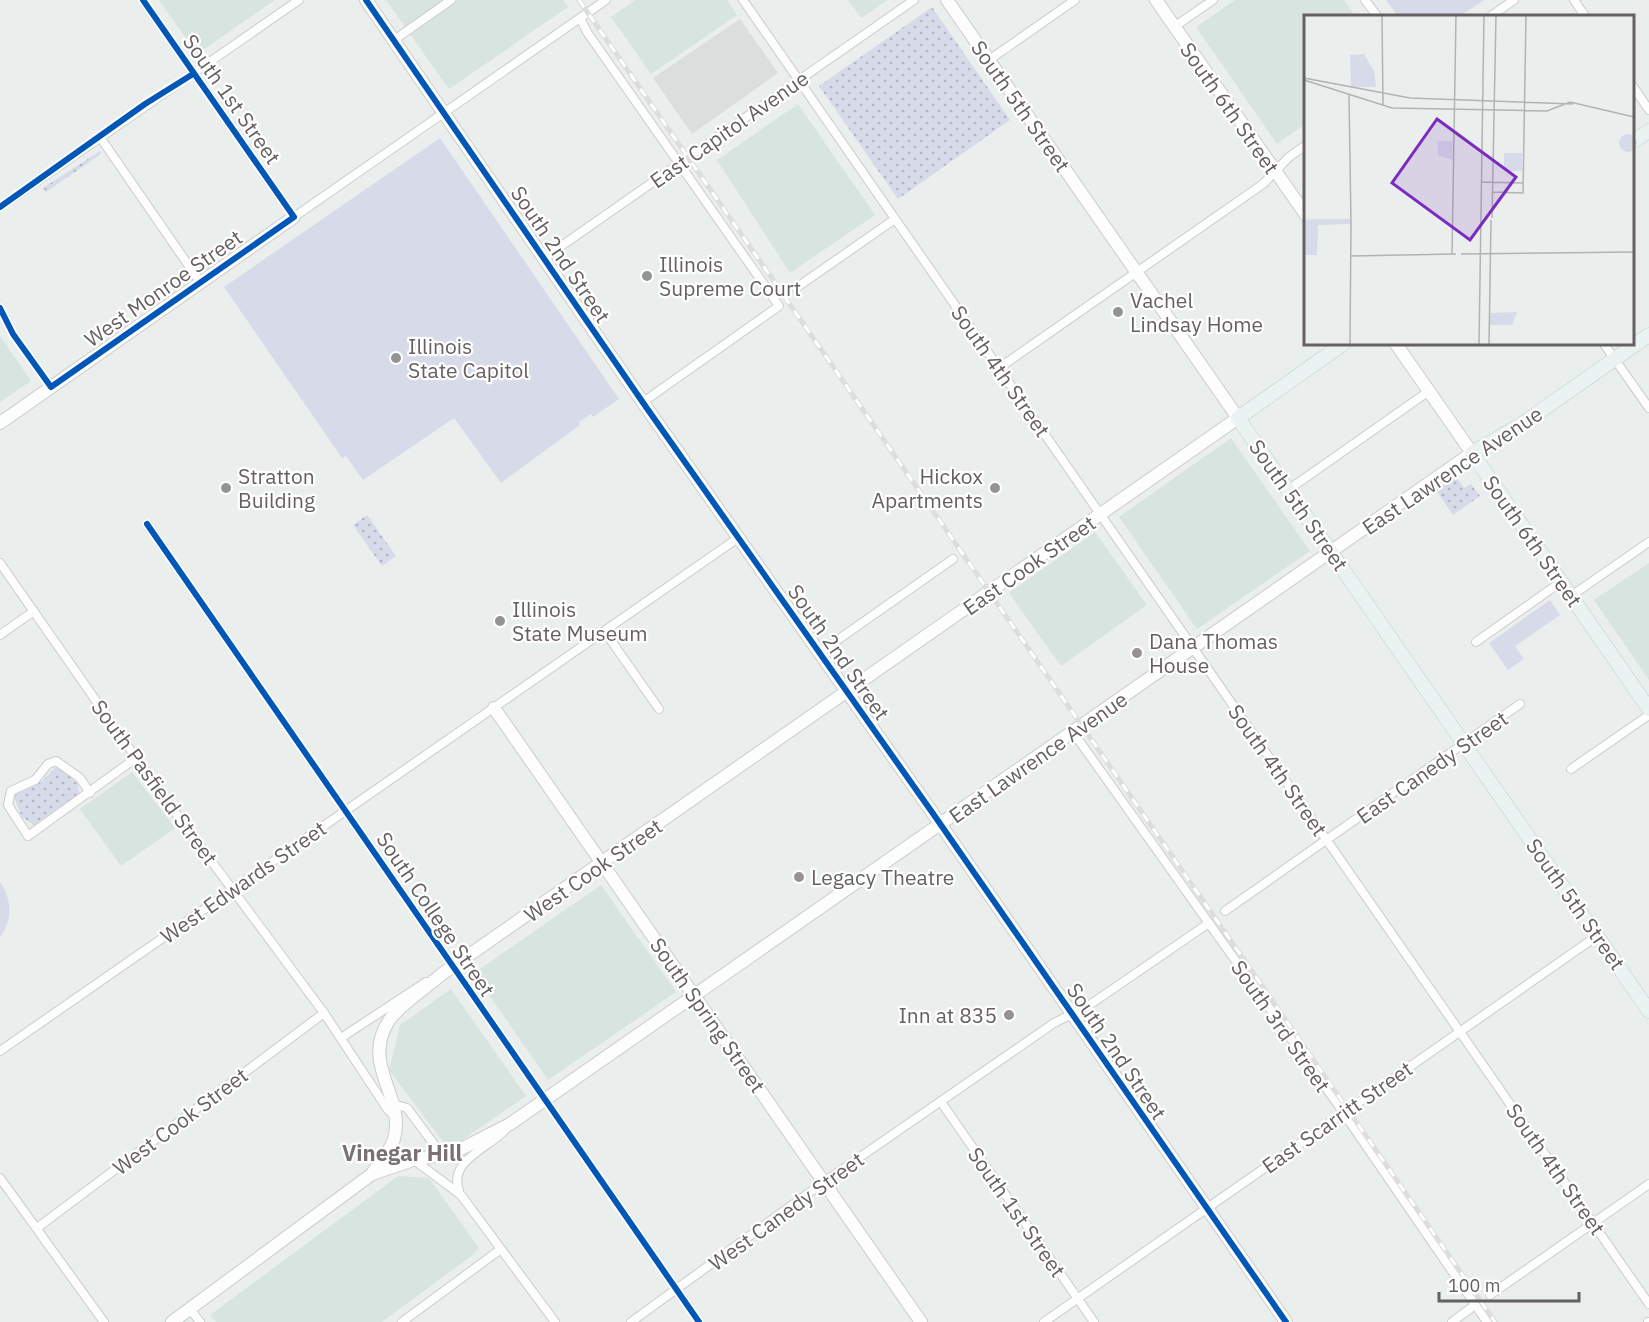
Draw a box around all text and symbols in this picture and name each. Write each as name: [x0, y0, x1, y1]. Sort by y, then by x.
inset map: [1304, 15, 1634, 345]
street label: South 1st Street: [177, 28, 287, 170]
street label: South 5th Street: [965, 35, 1077, 177]
street label: South 6th Street: [1174, 37, 1286, 179]
street label: East Capitol Avenue: [644, 64, 814, 194]
street label: South 2nd Street: [505, 180, 617, 328]
street label: West Monroe Street: [79, 223, 247, 353]
place label: Illinois Supreme Court: [659, 250, 801, 302]
marker: Illinois Supreme Court: [640, 269, 654, 283]
place label: Vachel Lindsay Home: [1130, 286, 1263, 338]
street label: South 4th Street: [945, 300, 1057, 442]
marker: Vachel Lindsay Home: [1111, 305, 1125, 319]
place label: Illinois State Capitol: [408, 332, 529, 384]
marker: Illinois State Capitol: [389, 351, 403, 365]
street label: East Lawrence Avenue: [1356, 399, 1548, 541]
street label: South 5th Street: [1243, 434, 1355, 576]
place label: Stratton Building: [238, 462, 315, 514]
place label: Hickox Apartments: [872, 462, 983, 514]
street label: South 6th Street: [1477, 470, 1589, 612]
marker: Stratton Building: [219, 481, 233, 495]
marker: Hickox Apartments: [988, 481, 1002, 495]
street label: East Cook Street: [957, 509, 1101, 621]
street label: South 2nd Street: [782, 579, 896, 725]
place label: Illinois State Museum: [512, 595, 648, 647]
marker: Illinois State Museum: [493, 614, 507, 628]
place label: Dana Thomas House: [1149, 627, 1278, 679]
marker: Dana Thomas House: [1130, 646, 1144, 660]
street label: East Lawrence Avenue: [943, 685, 1133, 829]
street label: South Pasfield Street: [86, 694, 224, 870]
street label: South 4th Street: [1222, 699, 1334, 841]
street label: East Canedy Street: [1351, 704, 1513, 830]
street label: West Cook Street: [518, 812, 668, 928]
street label: West Edwards Street: [155, 814, 331, 950]
street label: South College Street: [370, 826, 502, 1002]
street label: South 5th Street: [1520, 833, 1632, 975]
place label: Legacy Theatre: [811, 863, 954, 891]
marker: Legacy Theatre: [792, 870, 806, 884]
street label: South Spring Street: [644, 932, 772, 1098]
street label: South 3rd Street: [1225, 954, 1337, 1098]
street label: South 2nd Street: [1061, 977, 1173, 1125]
place label: Inn at 835: [898, 1001, 997, 1029]
marker: Inn at 835: [1002, 1008, 1016, 1022]
street label: East Scarritt Street: [1256, 1055, 1418, 1179]
street label: West Cook Street: [107, 1061, 253, 1181]
street label: South 4th Street: [1500, 1098, 1612, 1240]
district label: Vinegar Hill: [342, 1138, 462, 1167]
street label: South 1st Street: [962, 1141, 1072, 1283]
street label: West Canedy Street: [703, 1145, 869, 1277]
scale bar: [1439, 1265, 1578, 1303]
text: 100 m: [1448, 1274, 1500, 1297]

